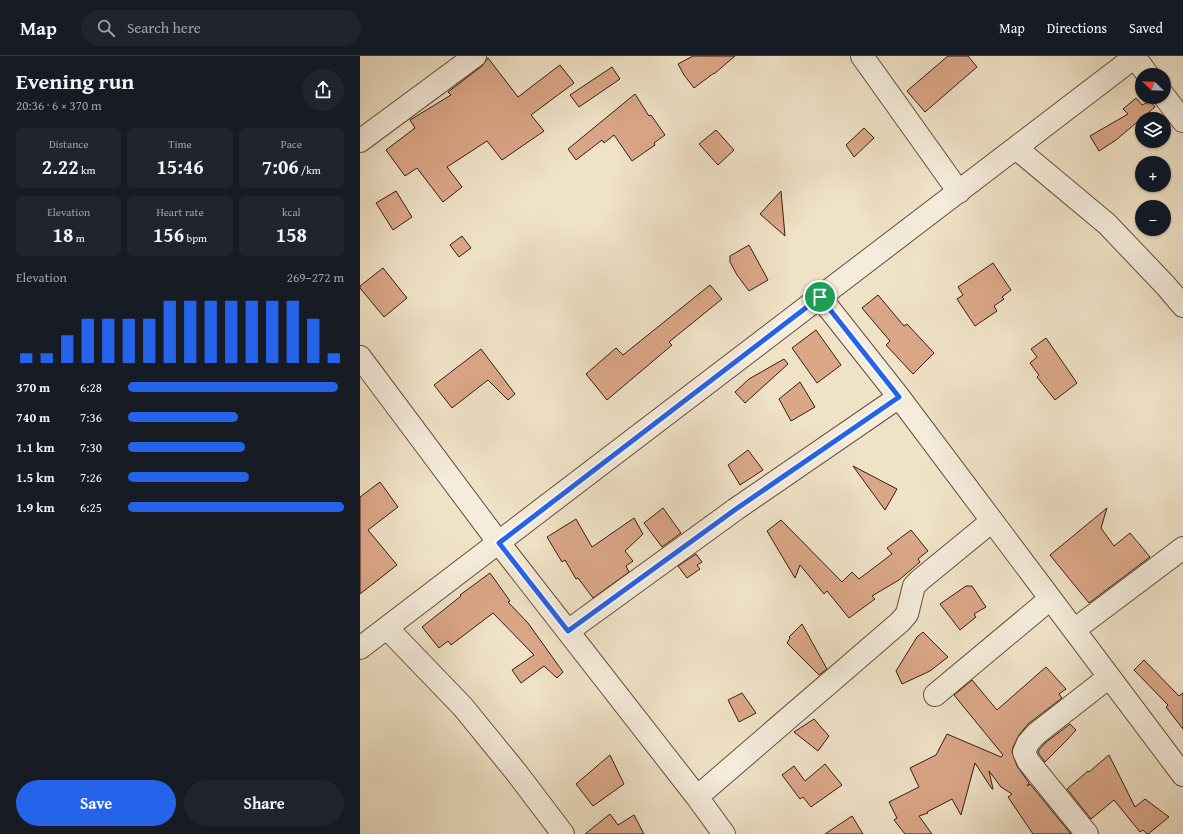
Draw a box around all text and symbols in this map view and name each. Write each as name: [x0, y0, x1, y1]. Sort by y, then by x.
search box: [81, 10, 361, 46]
text: Map: [20, 14, 57, 42]
icon: search: [95, 17, 117, 39]
text: Search here: [127, 17, 201, 38]
text: Map: [999, 18, 1025, 38]
text: Directions: [1047, 18, 1107, 38]
text: Saved: [1129, 18, 1163, 38]
text: Evening run: [16, 65, 134, 97]
north arrow: [1135, 68, 1171, 104]
map controls: [1135, 68, 1171, 236]
button: share: [302, 69, 344, 111]
text: 20:36 · 6 × 370 m: [16, 96, 102, 115]
button: layers: [1135, 112, 1171, 148]
text: Distance: [49, 136, 88, 152]
text: Time: [168, 136, 192, 152]
text: Pace: [281, 136, 302, 152]
text: 2.22: [42, 152, 79, 181]
text: 15:46: [156, 152, 204, 181]
text: 7:06: [262, 152, 299, 181]
button: +: [1135, 156, 1171, 192]
text: km: [79, 162, 96, 178]
text: /km: [299, 162, 321, 178]
button: −: [1135, 200, 1171, 236]
text: Elevation: [47, 204, 90, 220]
text: Heart rate: [156, 204, 204, 220]
text: kcal: [282, 204, 301, 220]
text: 18: [53, 220, 73, 249]
text: 156: [153, 220, 184, 249]
text: 158: [276, 220, 307, 249]
text: m: [73, 230, 85, 246]
text: bpm: [184, 230, 207, 246]
text: Elevation: [16, 268, 67, 287]
text: 269–272 m: [287, 268, 344, 287]
pin: [803, 280, 837, 314]
icon: arrive: [809, 286, 831, 308]
text: 370 m: [16, 378, 50, 397]
text: 6:28: [80, 378, 102, 397]
text: 740 m: [16, 408, 50, 427]
text: 7:36: [80, 408, 102, 427]
text: 1.1 km: [16, 438, 55, 457]
text: 7:30: [80, 438, 102, 457]
text: 1.5 km: [16, 468, 55, 487]
text: 7:26: [80, 468, 102, 487]
text: 1.9 km: [16, 498, 55, 517]
text: 6:25: [80, 498, 102, 517]
button: Save: [16, 780, 176, 826]
button: Share: [184, 780, 344, 826]

